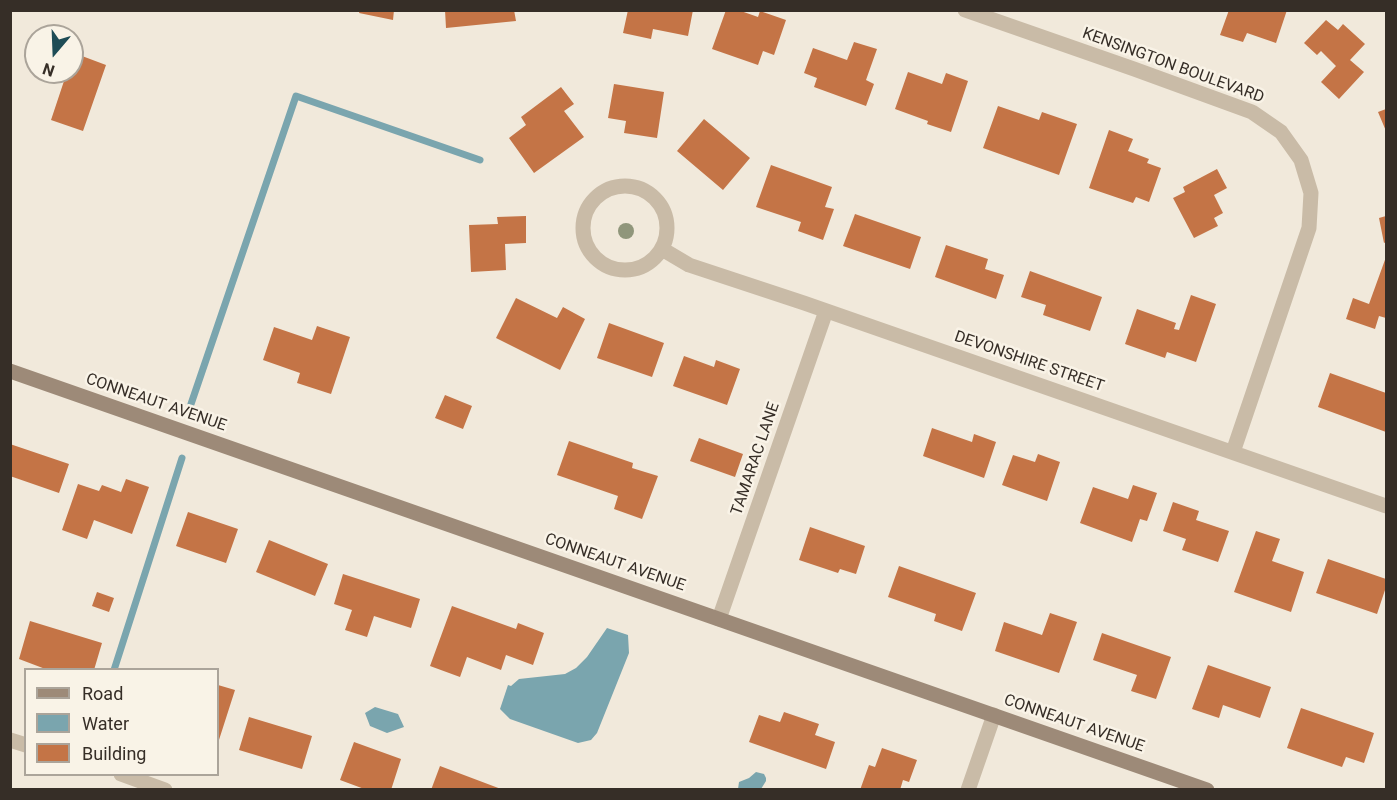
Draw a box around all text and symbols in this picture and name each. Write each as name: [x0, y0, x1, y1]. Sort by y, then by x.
north arrow: [24, 24, 84, 84]
street label: KENSINGTON BOULEVARD: [1080, 24, 1266, 108]
text: N: [40, 59, 57, 80]
street label: DEVONSHIRE STREET: [952, 327, 1106, 397]
street label: CONNEAUT AVENUE: [83, 370, 229, 436]
street label: TAMARAC LANE: [728, 400, 784, 518]
street label: CONNEAUT AVENUE: [542, 530, 688, 596]
legend: [24, 668, 219, 776]
text: Road: [82, 683, 123, 704]
street label: CONNEAUT AVENUE: [1001, 691, 1147, 757]
text: Water: [82, 713, 129, 734]
text: Building: [82, 743, 146, 764]

